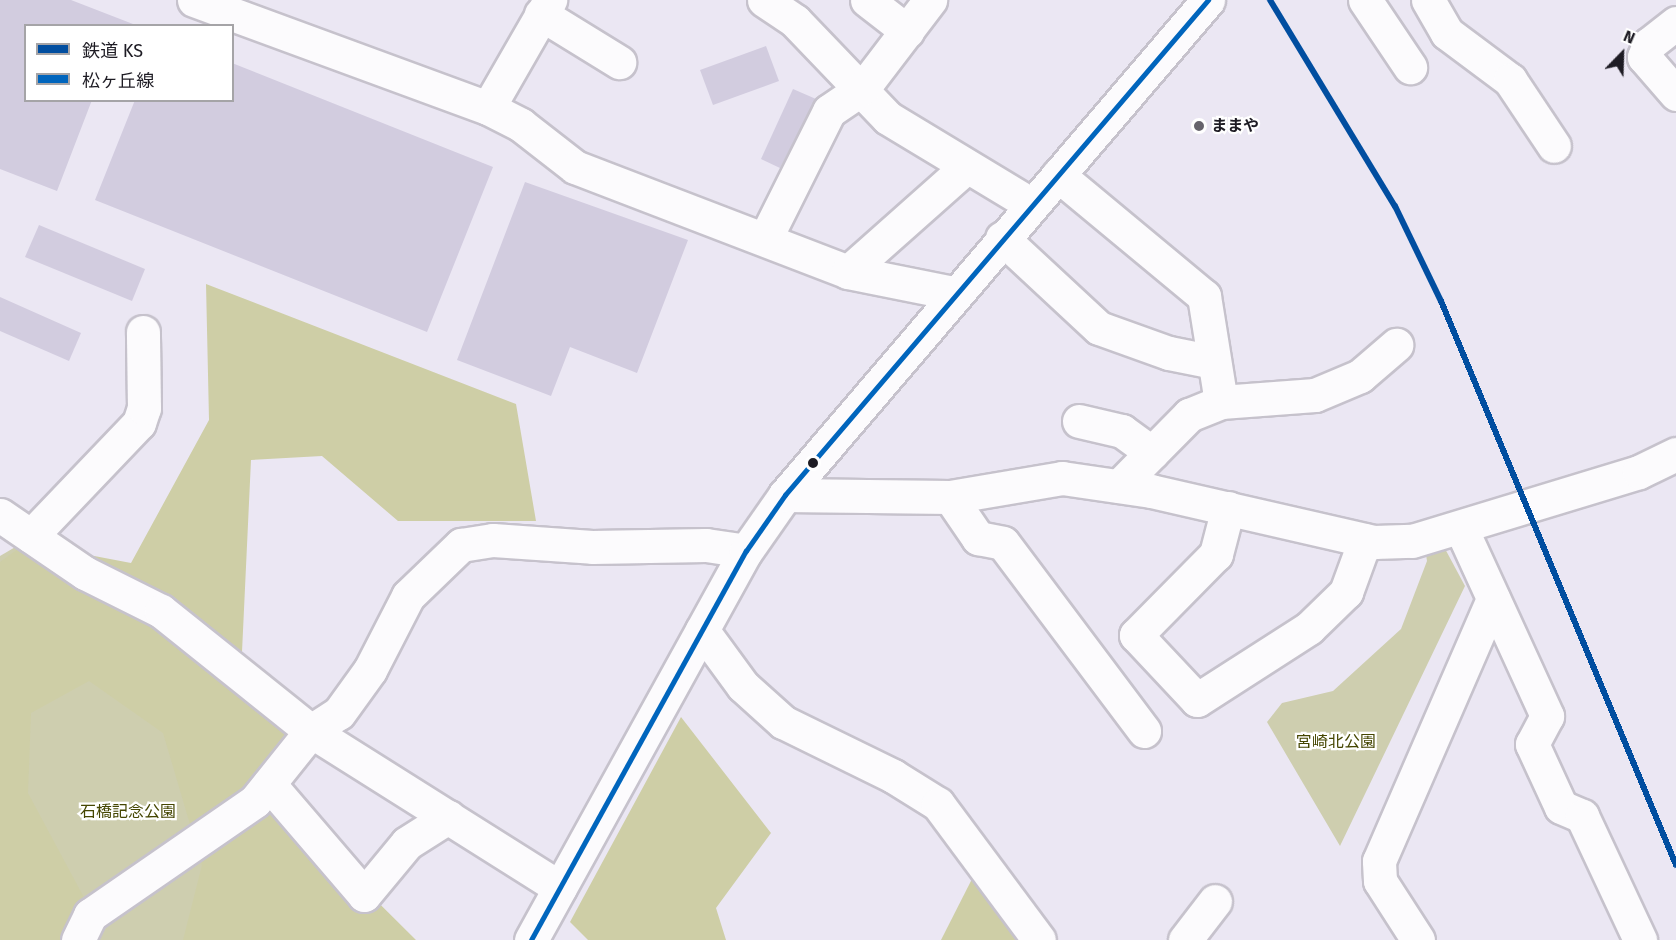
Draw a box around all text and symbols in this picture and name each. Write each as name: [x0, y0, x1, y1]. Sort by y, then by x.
legend: [24, 24, 234, 102]
north arrow: [1592, 24, 1652, 84]
text: N: [1621, 26, 1638, 48]
text: 鉄道 KS: [82, 40, 143, 62]
text: 松ヶ丘線: [82, 70, 154, 92]
place label: ままや: [1211, 116, 1259, 136]
marker: ままや: [1192, 119, 1206, 133]
unlabelled marker: [807, 457, 819, 469]
park label: 宮崎北公園: [1296, 732, 1376, 752]
park label: 石橋記念公園: [80, 802, 176, 822]

